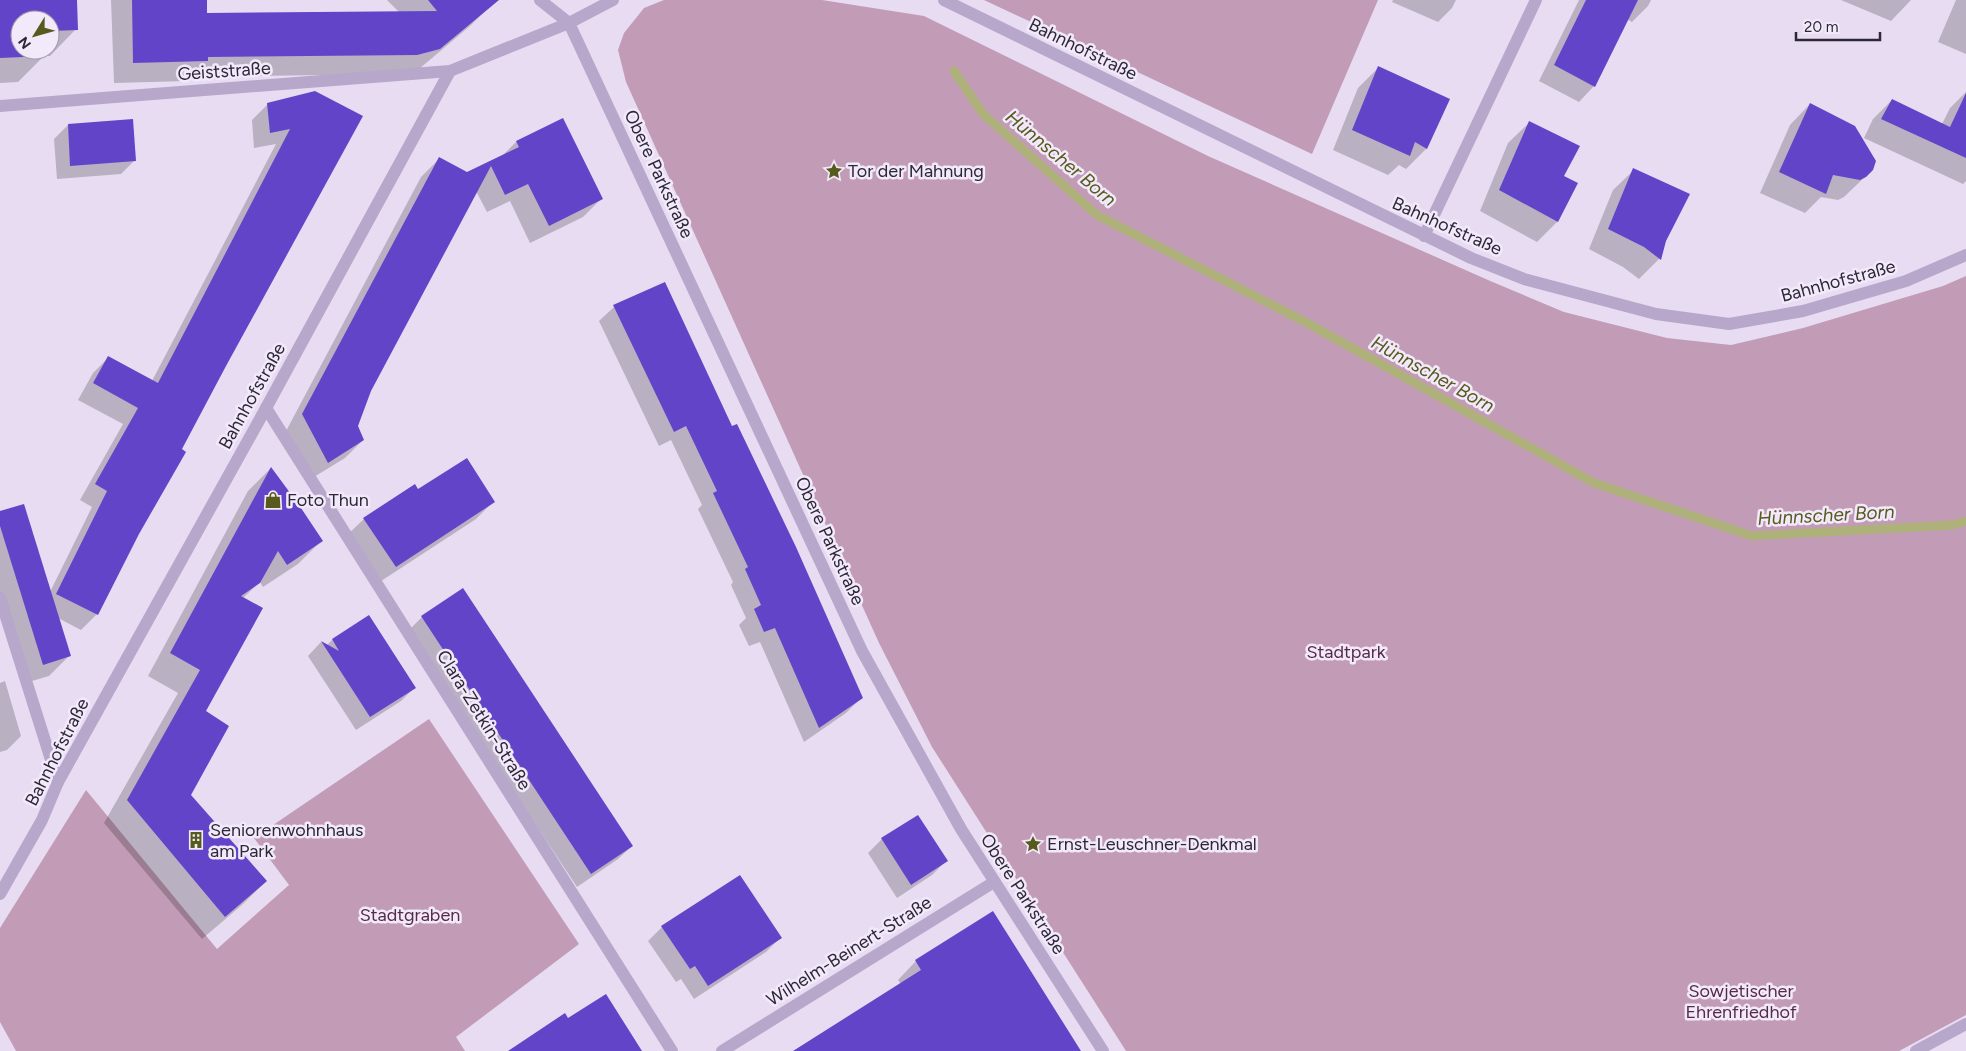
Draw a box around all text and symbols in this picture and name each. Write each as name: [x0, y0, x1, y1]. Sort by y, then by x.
north arrow: [10, 10, 60, 60]
scale bar: [1796, 10, 1880, 42]
street label: Bahnhofstraße: [1025, 13, 1141, 85]
text: 20 m: [1804, 18, 1838, 36]
text: N: [15, 33, 35, 52]
street label: Geiststraße: [177, 57, 271, 85]
water label: Hünnscher Born: [1001, 105, 1121, 211]
street label: Obere Parkstraße: [620, 106, 698, 242]
place label: Tor der Mahnung: [848, 160, 984, 182]
place icon: Tor der Mahnung: [824, 161, 844, 181]
street label: Bahnhofstraße: [1389, 192, 1505, 260]
street label: Bahnhofstraße: [1778, 255, 1898, 307]
water label: Hünnscher Born: [1367, 331, 1499, 418]
street label: Bahnhofstraße: [214, 339, 290, 453]
street label: Obere Parkstraße: [791, 473, 869, 609]
place label: Foto Thun: [287, 489, 369, 511]
shop icon: Foto Thun: [263, 490, 283, 510]
water label: Hünnscher Born: [1757, 500, 1895, 530]
park label: Stadtpark: [1307, 641, 1386, 663]
street label: Clara-Zetkin-Straße: [432, 646, 536, 794]
street label: Bahnhofstraße: [20, 694, 94, 809]
place label: Seniorenwohnhaus am Park: [210, 819, 363, 862]
building icon: Seniorenwohnhaus am Park: [186, 830, 206, 850]
street label: Obere Parkstraße: [976, 830, 1070, 959]
place label: Ernst-Leuschner-Denkmal: [1047, 833, 1257, 855]
place icon: Ernst-Leuschner-Denkmal: [1023, 834, 1043, 854]
street label: Wilhelm-Beinert-Straße: [762, 891, 936, 1011]
park label: Stadtgraben: [360, 904, 460, 926]
park label: Sowjetischer Ehrenfriedhof: [1685, 980, 1797, 1023]

